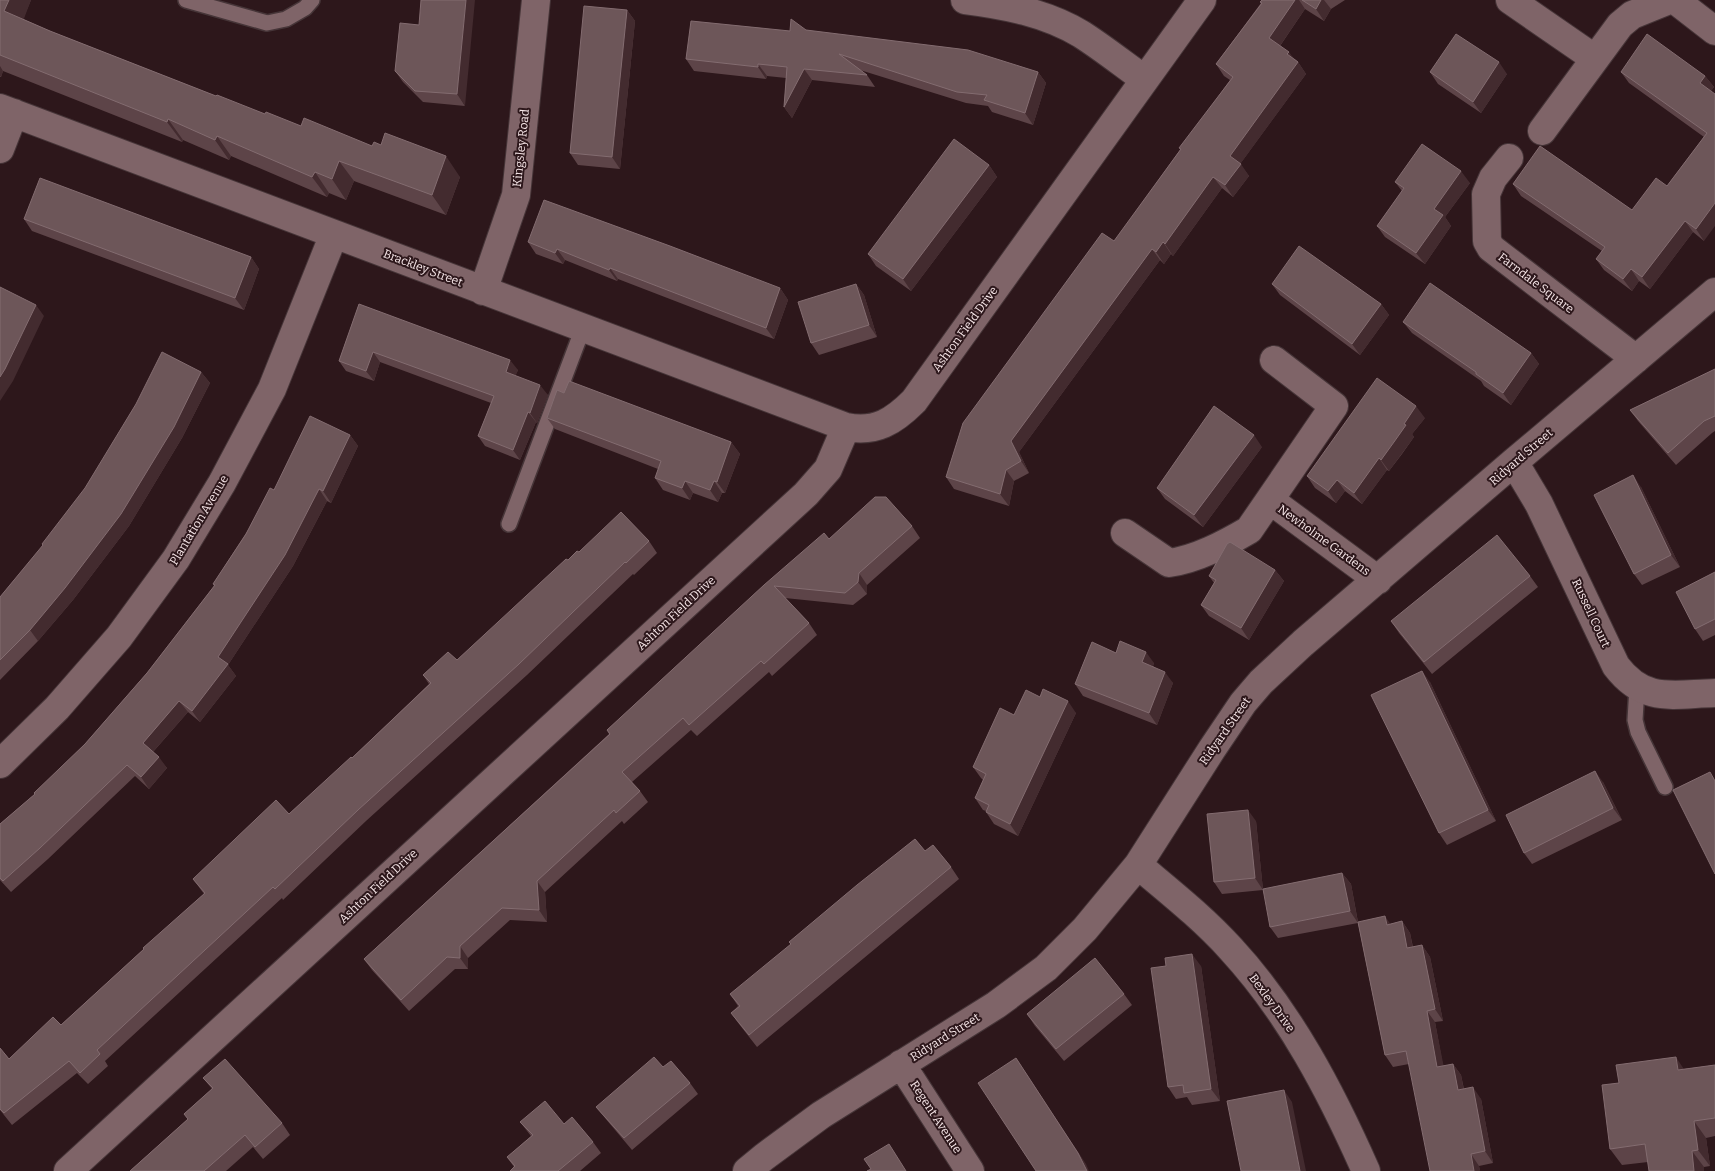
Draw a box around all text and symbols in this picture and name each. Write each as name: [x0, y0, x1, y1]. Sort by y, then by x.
street label: Kingsley Road: [510, 108, 532, 188]
street label: Brackley Street: [381, 246, 465, 290]
street label: Farndale Square: [1495, 250, 1577, 316]
street label: Ashton Field Drive: [929, 284, 1001, 374]
street label: Ridyard Street: [1486, 425, 1556, 488]
street label: Plantation Avenue: [167, 473, 231, 567]
street label: Newholme Gardens: [1275, 502, 1373, 578]
street label: Ashton Field Drive: [634, 573, 718, 653]
street label: Russell Court: [1569, 577, 1613, 650]
street label: Ridyard Street: [1197, 694, 1254, 768]
street label: Ashton Field Drive: [336, 846, 420, 926]
street label: Bexley Drive: [1246, 971, 1298, 1035]
street label: Ridyard Street: [908, 1010, 983, 1064]
street label: Regent Avenue: [907, 1078, 965, 1156]

